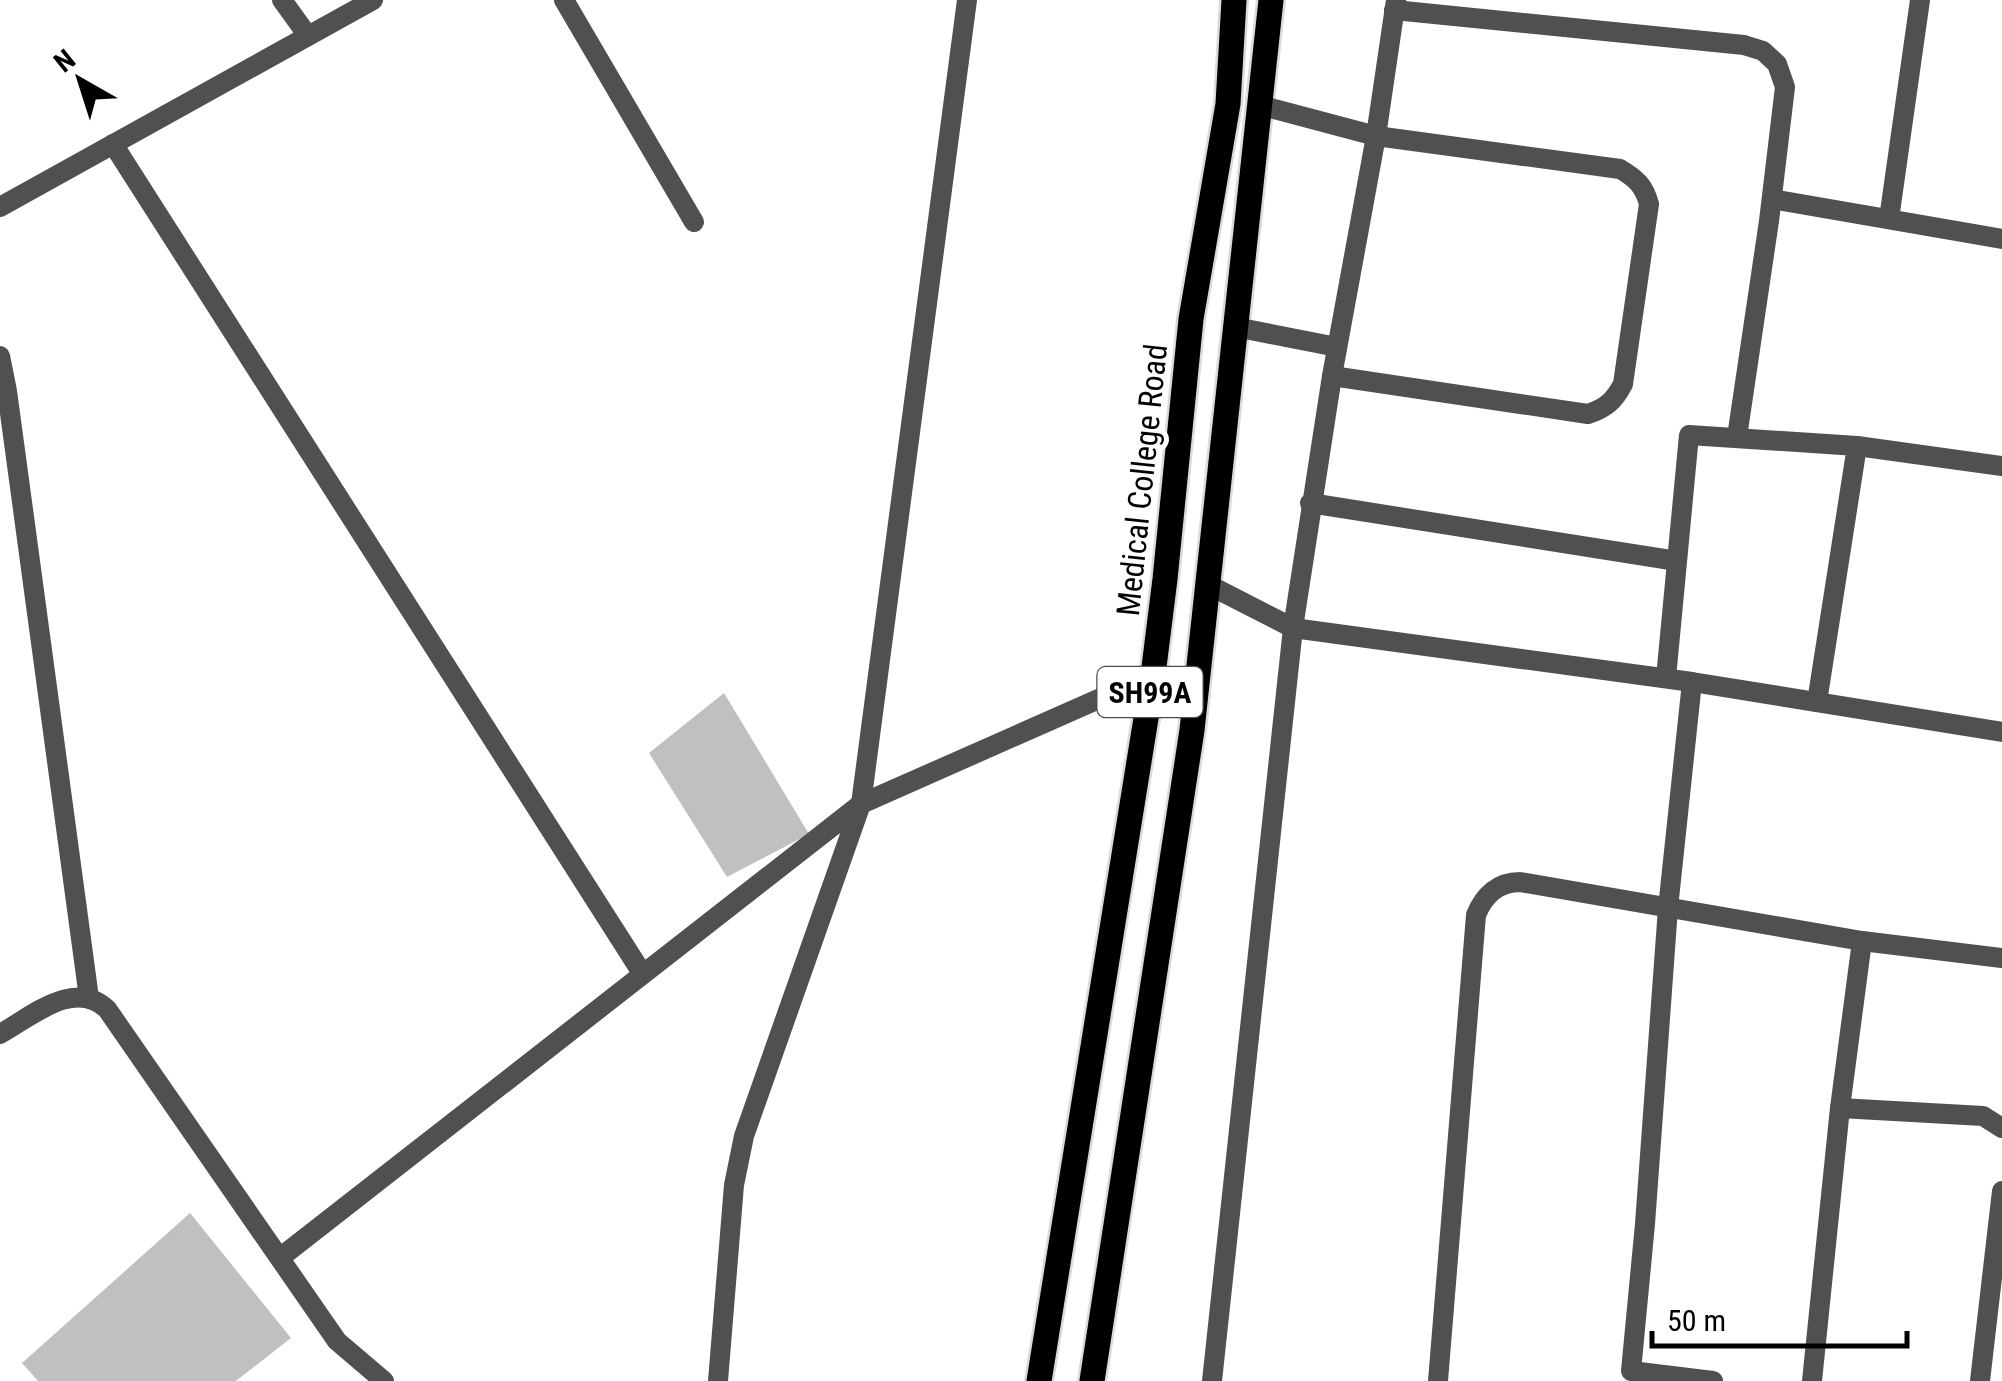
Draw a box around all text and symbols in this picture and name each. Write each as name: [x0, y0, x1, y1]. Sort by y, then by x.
north arrow: [30, 30, 130, 130]
text: N: [48, 43, 82, 79]
street label: Medical College Road: [1109, 342, 1175, 618]
road number: SH99A: [1098, 667, 1202, 717]
scale bar: [1652, 1286, 1907, 1348]
text: 50 m: [1667, 1303, 1726, 1338]

